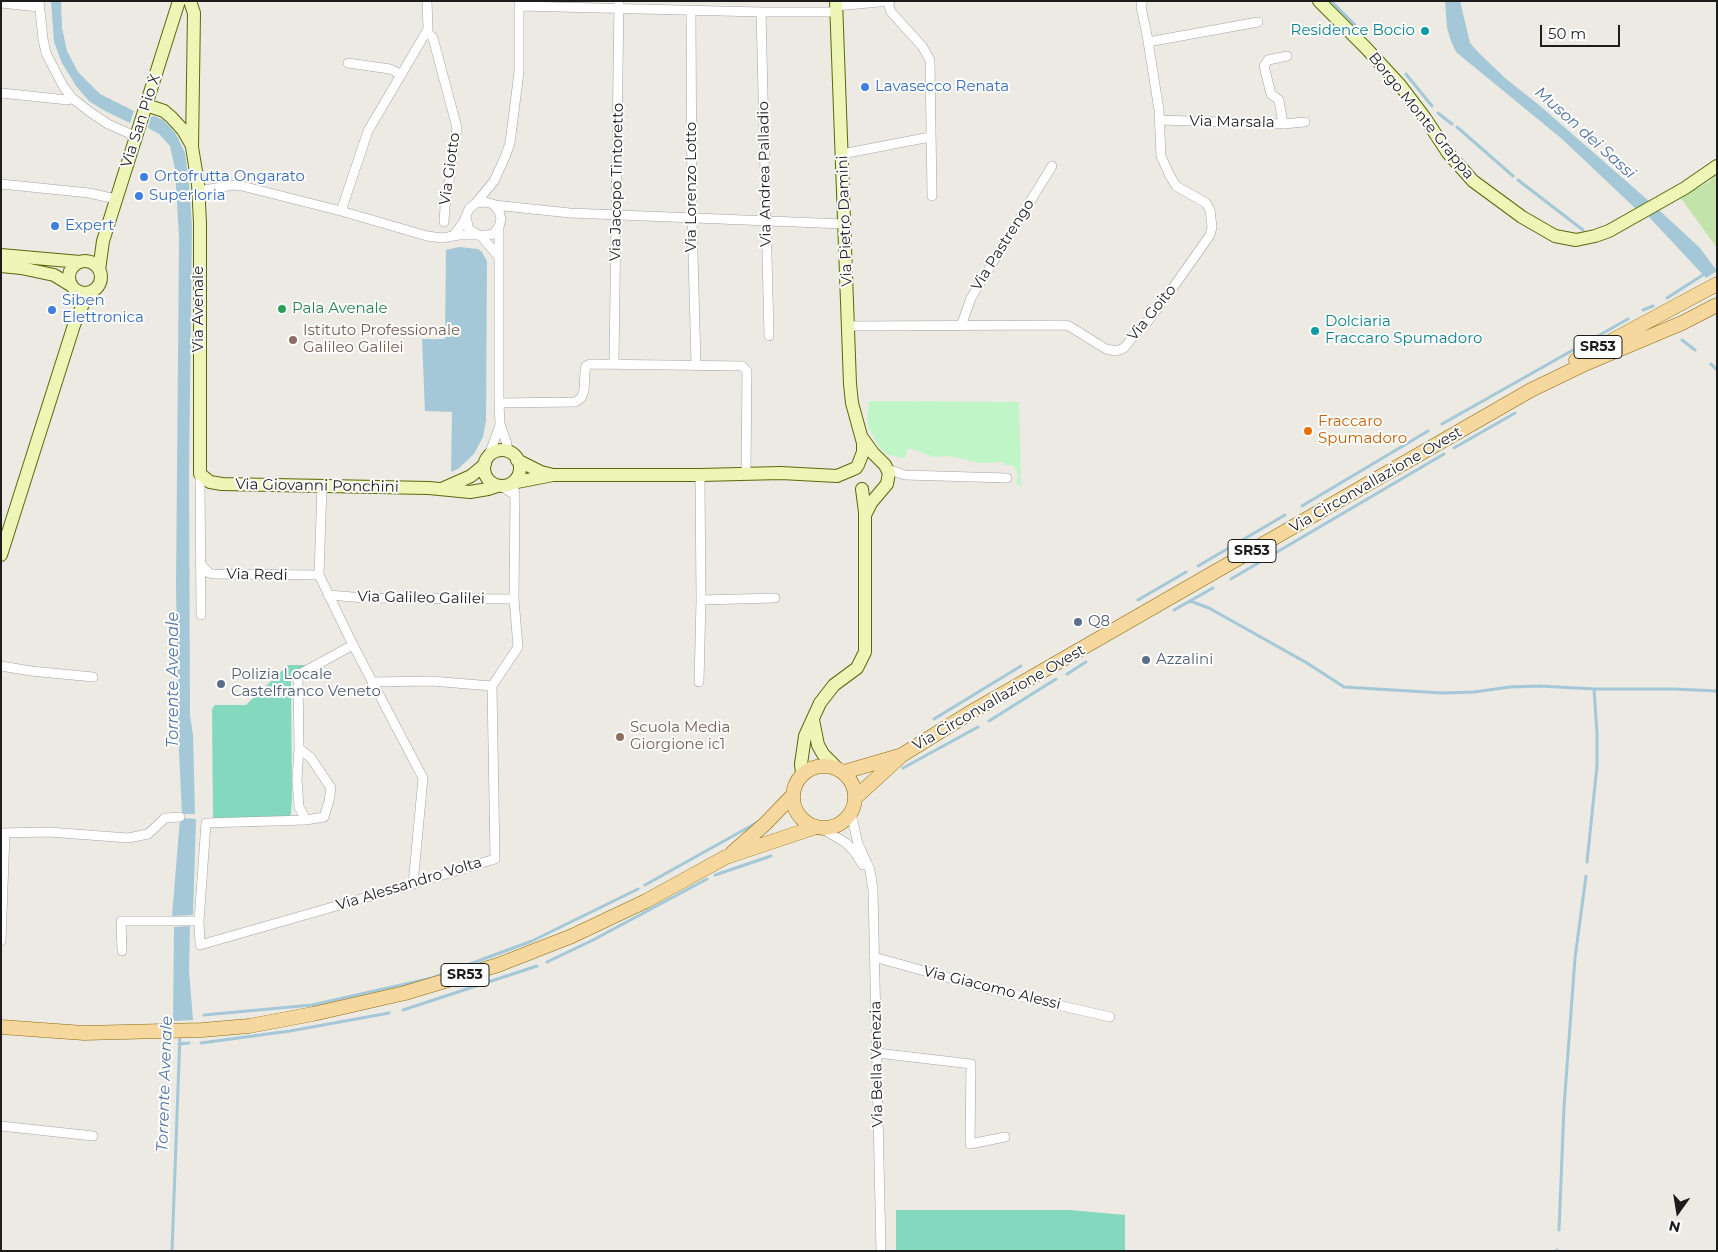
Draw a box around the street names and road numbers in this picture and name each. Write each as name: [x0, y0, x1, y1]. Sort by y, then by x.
street label: Borgo Monte Grappa: [1364, 49, 1478, 183]
street label: Via San Pio X: [117, 72, 165, 170]
street label: Via Andrea Palladio: [755, 101, 775, 247]
street label: Via Jacopo Tintoretto: [607, 103, 627, 261]
street label: Via Marsala: [1189, 112, 1275, 132]
street label: Via Lorenzo Lotto: [683, 122, 701, 252]
street label: Via Giotto: [436, 132, 464, 206]
street label: Via Pietro Damini: [834, 155, 856, 287]
street label: Via Pastrengo: [968, 196, 1038, 294]
street label: Via Avenale: [190, 266, 208, 352]
street label: Via Goito: [1124, 281, 1180, 345]
road number: SR53: [1574, 336, 1622, 358]
street label: Via Circonvallazione Ovest: [1287, 423, 1465, 537]
street label: Via Giovanni Ponchini: [235, 476, 399, 496]
road number: SR53: [1228, 540, 1276, 562]
street label: Via Redi: [226, 565, 288, 585]
street label: Via Galileo Galilei: [357, 588, 485, 608]
street label: Via Circonvallazione Ovest: [910, 641, 1088, 755]
street label: Via Alessandro Volta: [334, 853, 484, 915]
street label: Via Giacomo Alessi: [921, 962, 1063, 1014]
road number: SR53: [441, 964, 489, 986]
street label: Via Bella Venezia: [867, 1001, 887, 1127]

